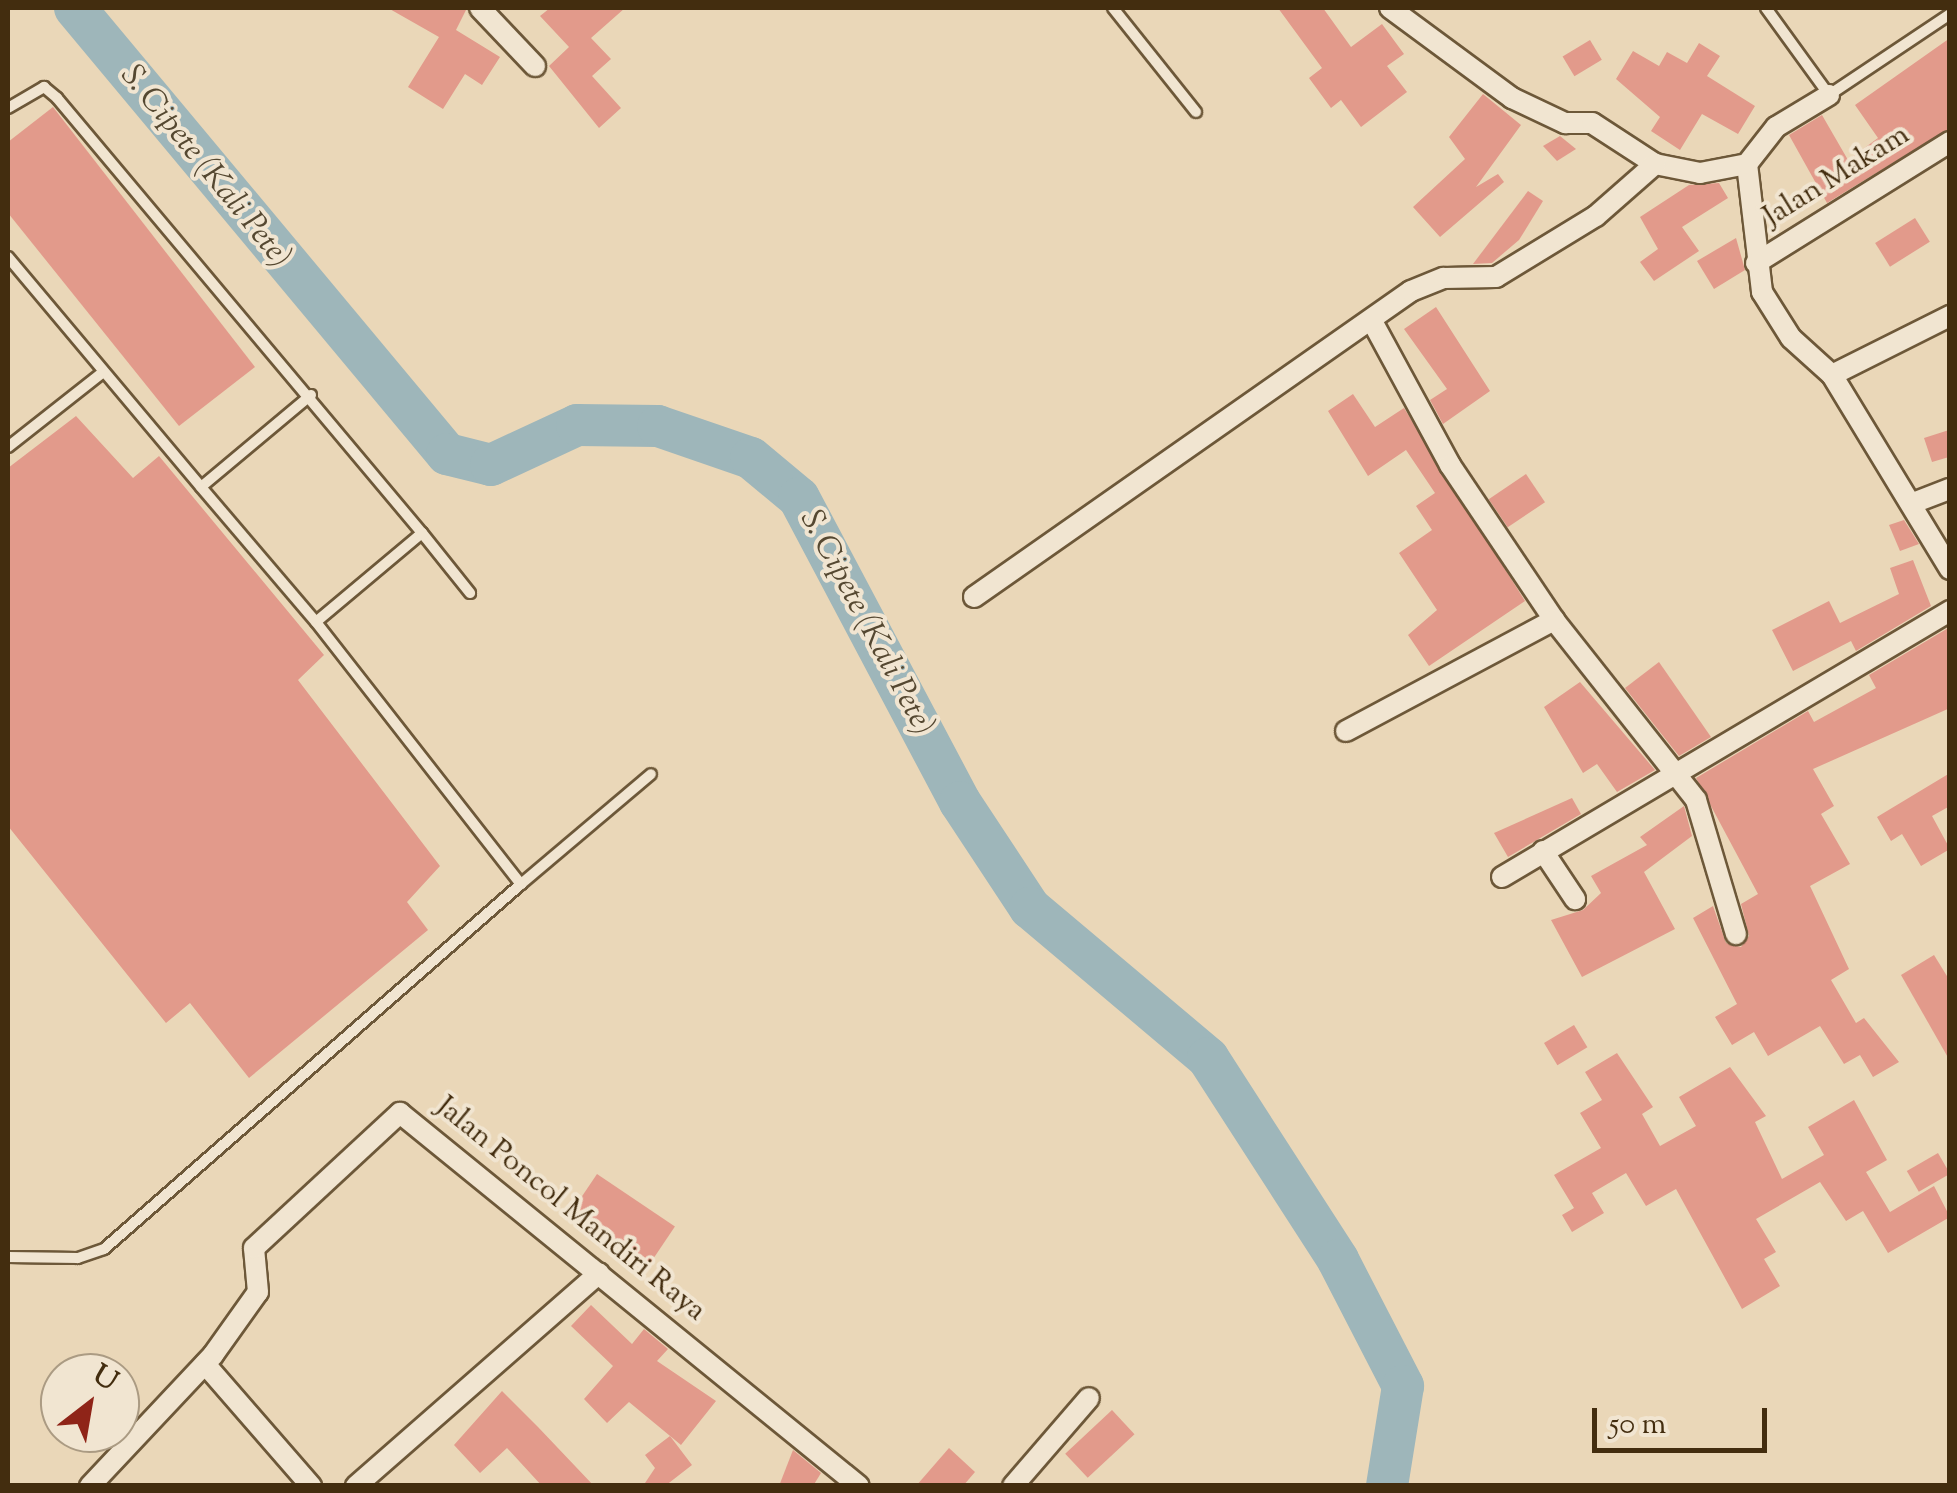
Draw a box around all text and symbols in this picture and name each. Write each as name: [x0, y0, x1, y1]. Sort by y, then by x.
water label: S. Cipete (Kali Pete): [112, 58, 298, 276]
street label: Jalan Makam: [1757, 118, 1917, 236]
water label: S. Cipete (Kali Pete): [790, 504, 942, 742]
street label: Jalan Poncol Mandiri Raya: [428, 1090, 712, 1330]
north arrow: [40, 1353, 140, 1453]
text: U: [84, 1356, 124, 1402]
scale bar: [1597, 1388, 1772, 1450]
text: 50 m: [1609, 1404, 1666, 1447]

